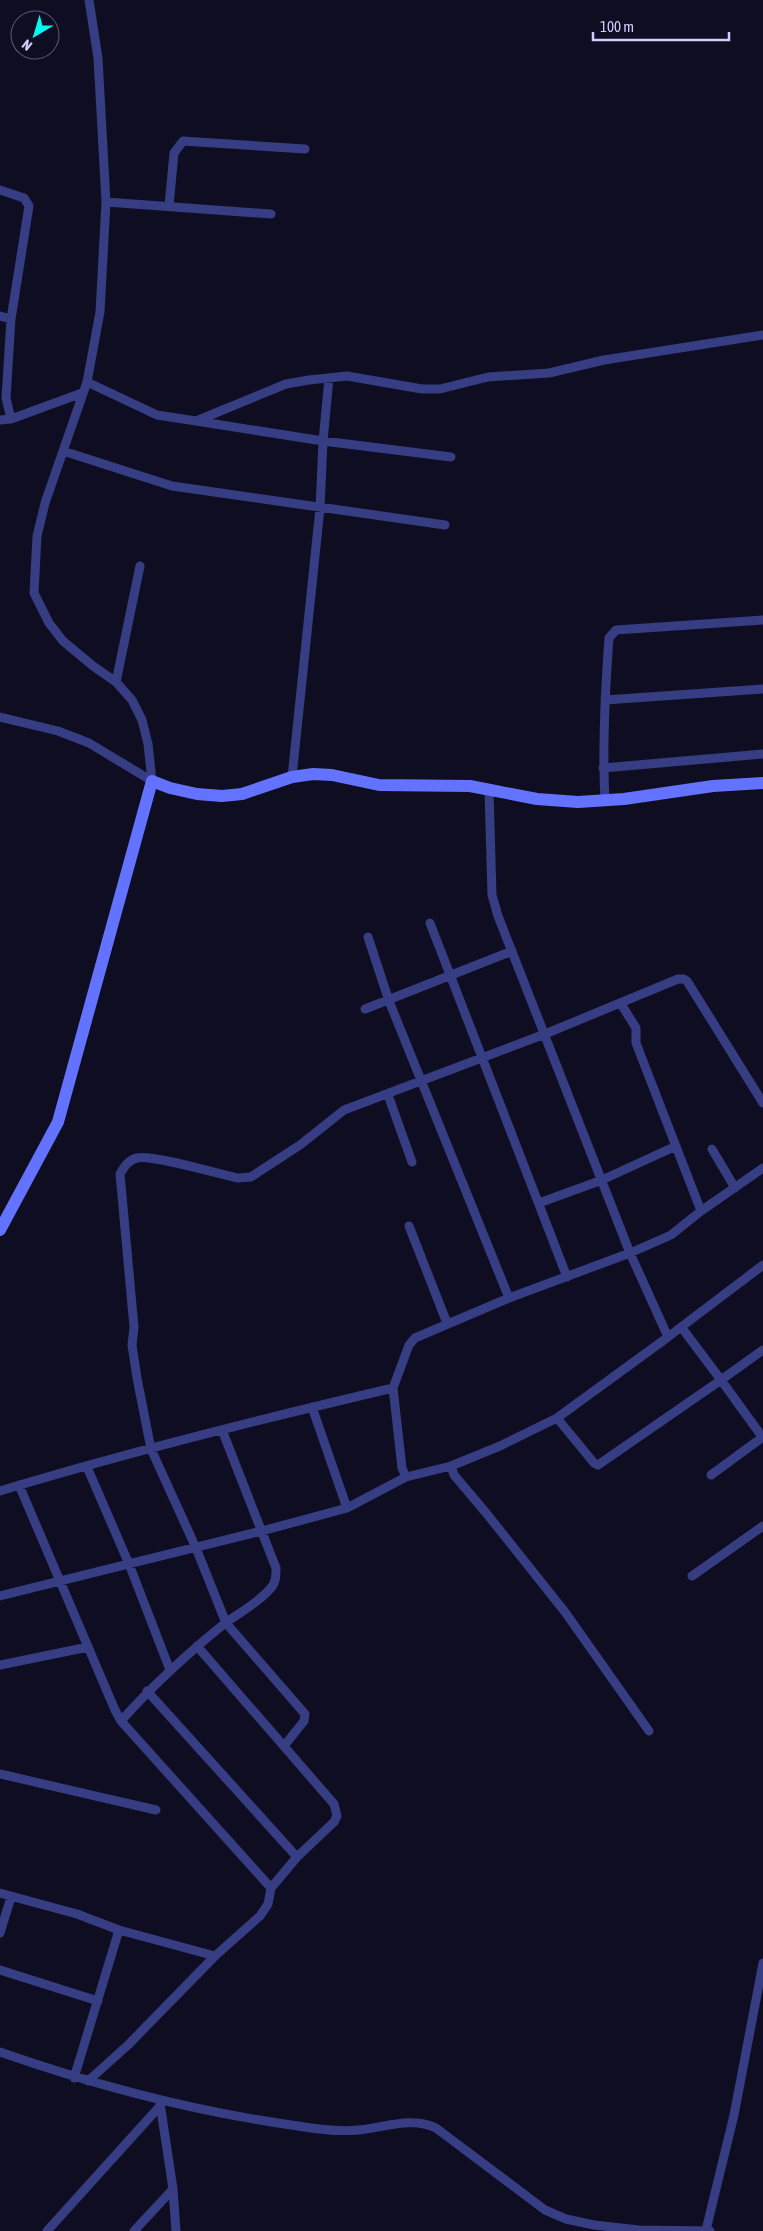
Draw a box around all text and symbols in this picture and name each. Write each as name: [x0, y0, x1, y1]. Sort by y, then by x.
north arrow: [10, 10, 60, 60]
scale bar: [593, 10, 729, 42]
text: 100 m: [600, 18, 634, 35]
text: N: [19, 36, 35, 54]

